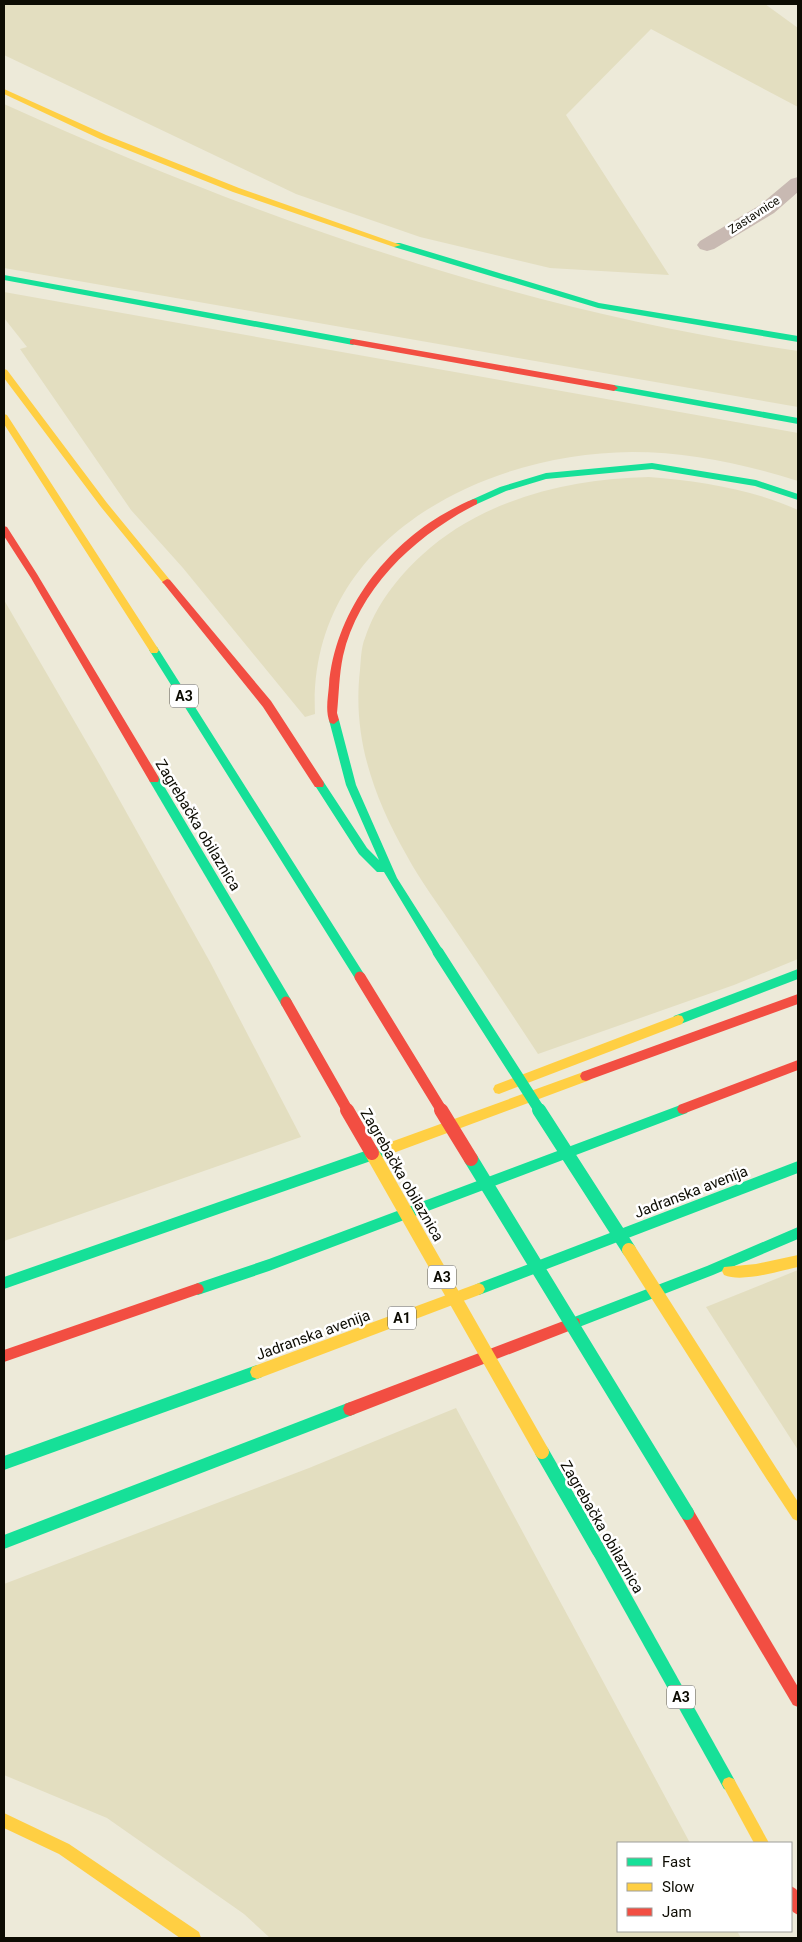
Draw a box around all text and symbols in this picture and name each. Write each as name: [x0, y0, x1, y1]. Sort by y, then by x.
street label: Zastavnice: [726, 193, 782, 237]
road number: A3: [170, 684, 198, 708]
street label: Zagrebačka obilaznica: [152, 756, 244, 894]
street label: Zagrebačka obilaznica: [357, 1105, 447, 1245]
street label: Jadranska avenija: [632, 1162, 750, 1222]
road number: A3: [428, 1266, 456, 1288]
street label: Jadranska avenija: [253, 1306, 373, 1364]
road number: A1: [388, 1306, 416, 1330]
street label: Zagrebačka obilaznica: [557, 1457, 647, 1597]
road number: A3: [667, 1685, 695, 1708]
legend: [617, 1842, 792, 1932]
text: Fast: [662, 1853, 691, 1871]
text: Slow: [662, 1878, 694, 1896]
text: Jam: [662, 1903, 692, 1921]

